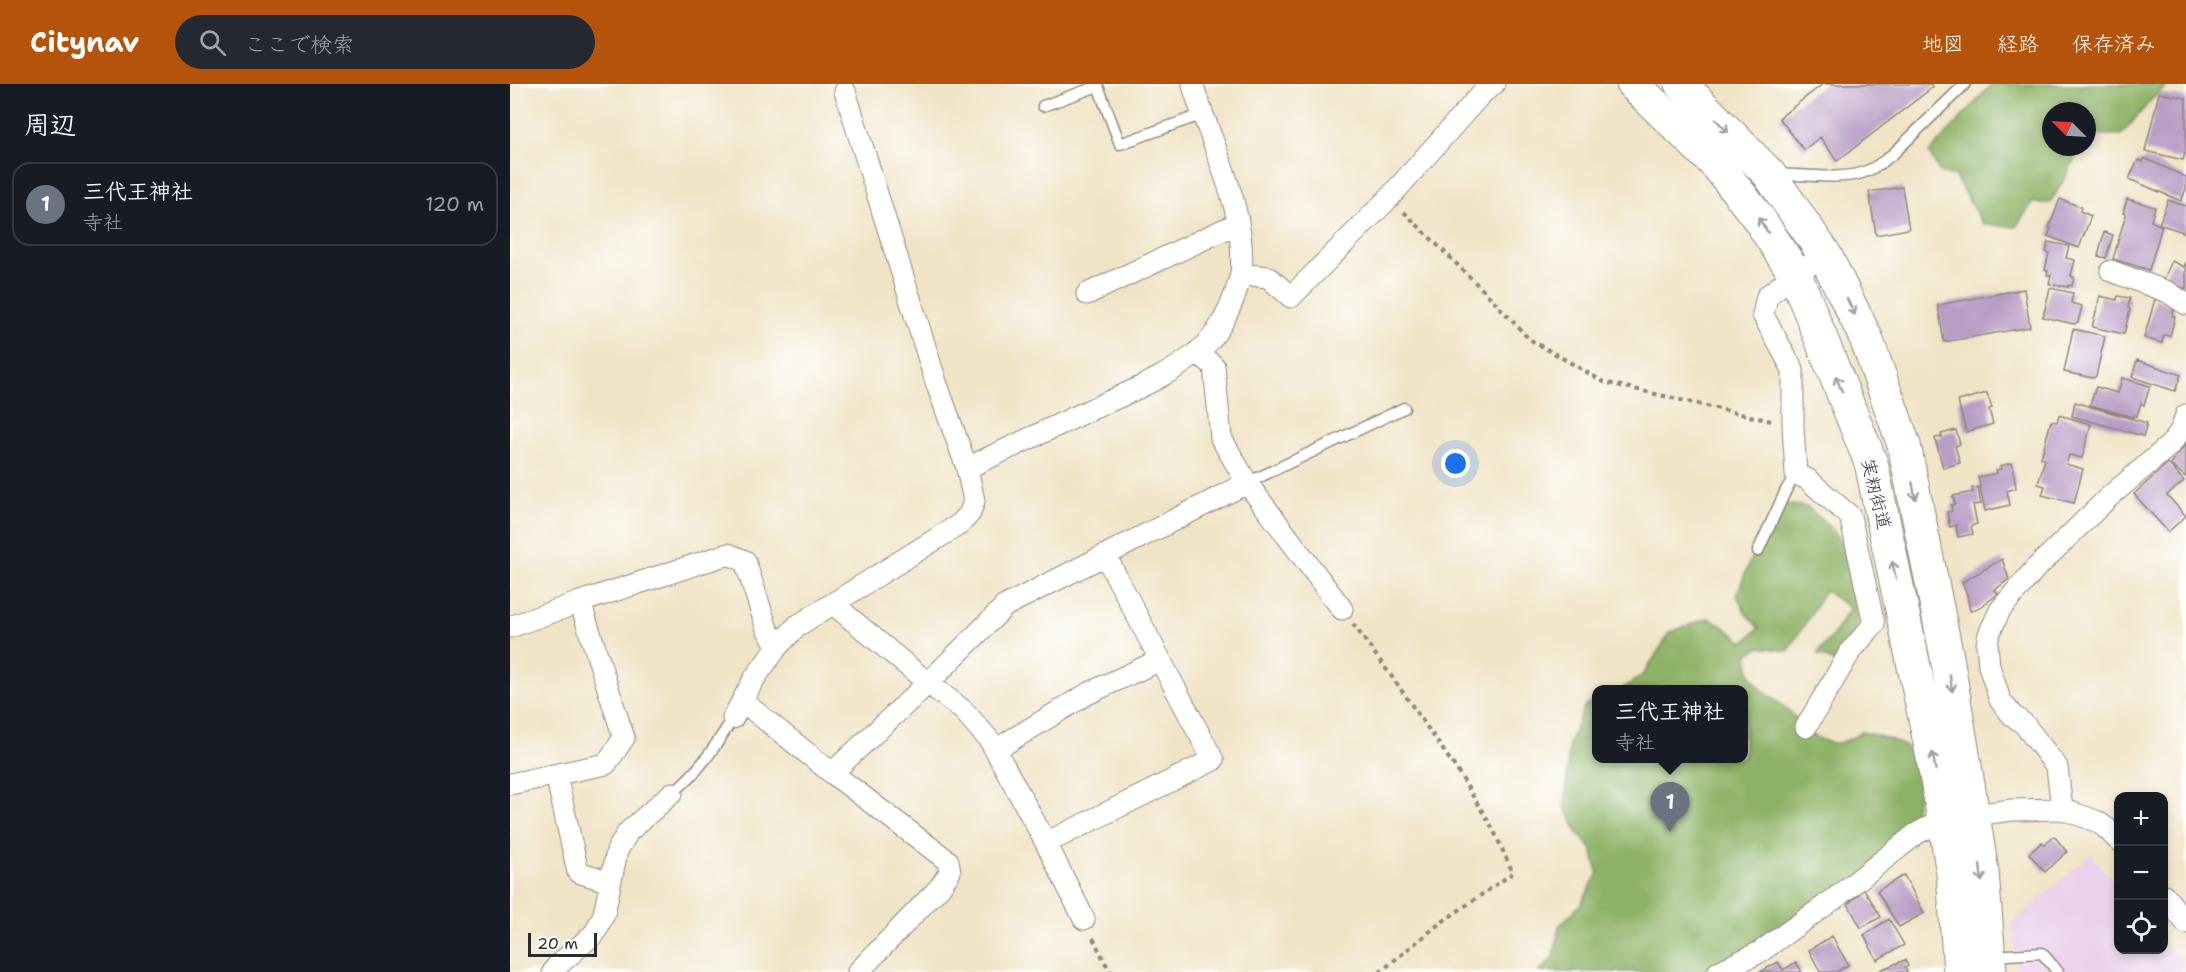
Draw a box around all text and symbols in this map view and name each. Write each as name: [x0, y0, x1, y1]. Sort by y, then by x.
search box: [175, 15, 595, 69]
text: Citynav: [30, 23, 139, 61]
icon: search: [196, 26, 229, 59]
text: ここで検索: [244, 30, 354, 59]
text: 地図: [1922, 30, 1964, 58]
text: 経路: [1997, 30, 2039, 58]
text: 保存済み: [2072, 30, 2156, 58]
north arrow: [2042, 102, 2096, 156]
text: 周辺: [24, 107, 76, 142]
one-way arrow: [1715, 118, 1729, 133]
text: 三代王神社: [83, 177, 193, 206]
text: 1: [41, 191, 50, 217]
text: 120 m: [425, 191, 484, 217]
text: 寺社: [83, 209, 123, 235]
one-way arrow: [1757, 218, 1769, 234]
one-way arrow: [1846, 298, 1857, 316]
one-way arrow: [1833, 375, 1844, 393]
your location: [1441, 449, 1470, 478]
street label: 実籾街道: [1856, 456, 1896, 532]
one-way arrow: [1909, 481, 1920, 501]
one-way arrow: [1888, 561, 1899, 580]
one-way arrow: [1946, 672, 1957, 692]
popup: [1592, 685, 1748, 763]
text: 三代王神社: [1615, 697, 1725, 726]
text: 寺社: [1615, 729, 1655, 755]
one-way arrow: [1928, 752, 1939, 771]
pin: 1: [1650, 782, 1690, 832]
map controls: [2114, 792, 2168, 954]
button: +: [2114, 792, 2168, 846]
button: −: [2114, 846, 2168, 900]
one-way arrow: [1976, 863, 1987, 882]
button: locate: [2114, 900, 2168, 954]
scale bar: [528, 930, 597, 958]
text: 20 m: [537, 933, 578, 954]

